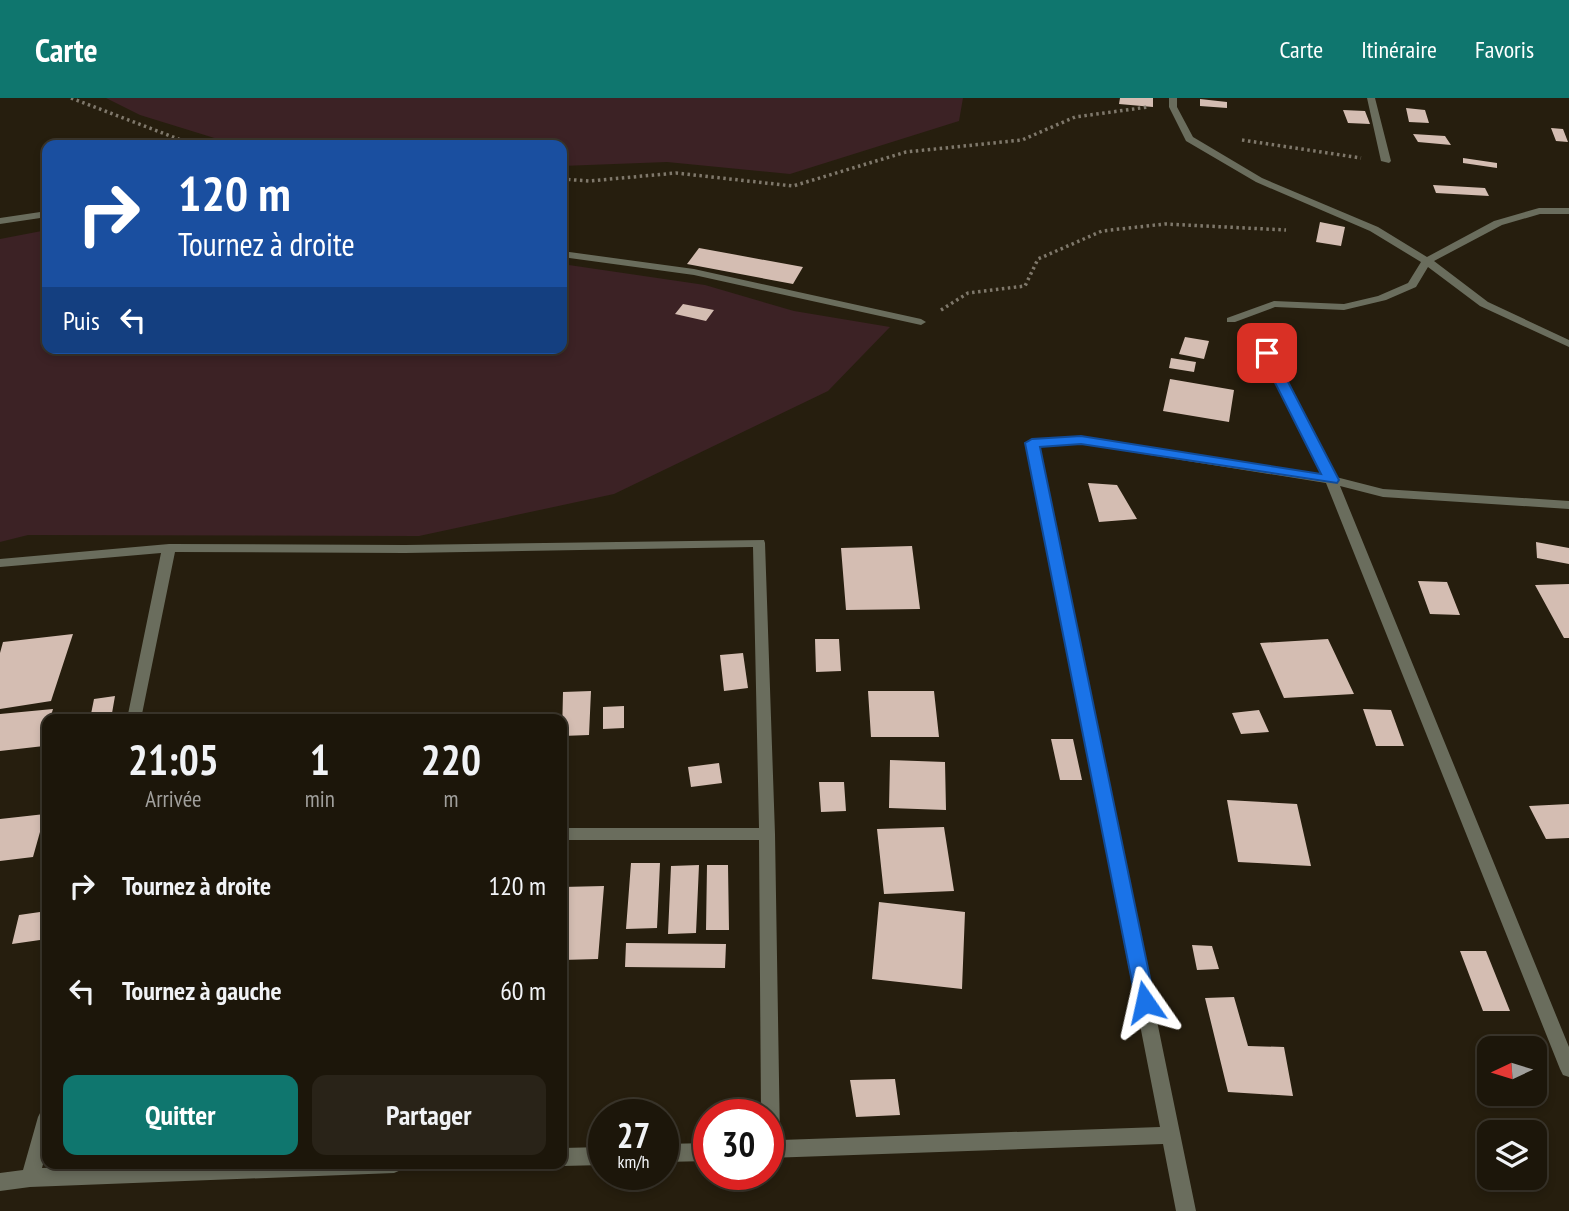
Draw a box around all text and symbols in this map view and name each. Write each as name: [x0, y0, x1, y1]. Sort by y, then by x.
text: Carte: [35, 28, 98, 71]
text: Carte: [1279, 34, 1323, 65]
text: Itinéraire: [1361, 34, 1437, 65]
text: Favoris: [1475, 34, 1534, 65]
text: 120 m: [178, 161, 291, 225]
icon: right: [63, 168, 154, 259]
text: Tournez à droite: [178, 223, 355, 265]
icon: left: [114, 301, 152, 339]
text: Puis: [63, 304, 100, 337]
pin: [1237, 323, 1297, 383]
icon: arrive: [1248, 334, 1286, 372]
text: 21:05: [128, 732, 219, 787]
text: 1: [310, 732, 330, 787]
text: 220: [421, 732, 481, 787]
text: Arrivée: [145, 784, 201, 813]
text: min: [305, 784, 335, 813]
text: m: [443, 784, 458, 813]
icon: right: [63, 867, 101, 905]
text: Tournez à droite: [122, 869, 271, 902]
text: 120 m: [488, 869, 546, 902]
position arrow: [1108, 965, 1182, 1039]
icon: left: [63, 972, 101, 1010]
text: Tournez à gauche: [122, 974, 282, 1007]
text: 60 m: [500, 974, 546, 1007]
north arrow: [1477, 1036, 1547, 1106]
map controls: [1477, 1036, 1547, 1190]
button: Quitter: [63, 1075, 298, 1155]
button: Partager: [312, 1075, 546, 1155]
speed limit sign: 30: [693, 1099, 784, 1190]
text: 27: [617, 1112, 650, 1158]
button: layers: [1477, 1120, 1547, 1190]
text: km/h: [618, 1150, 649, 1173]

